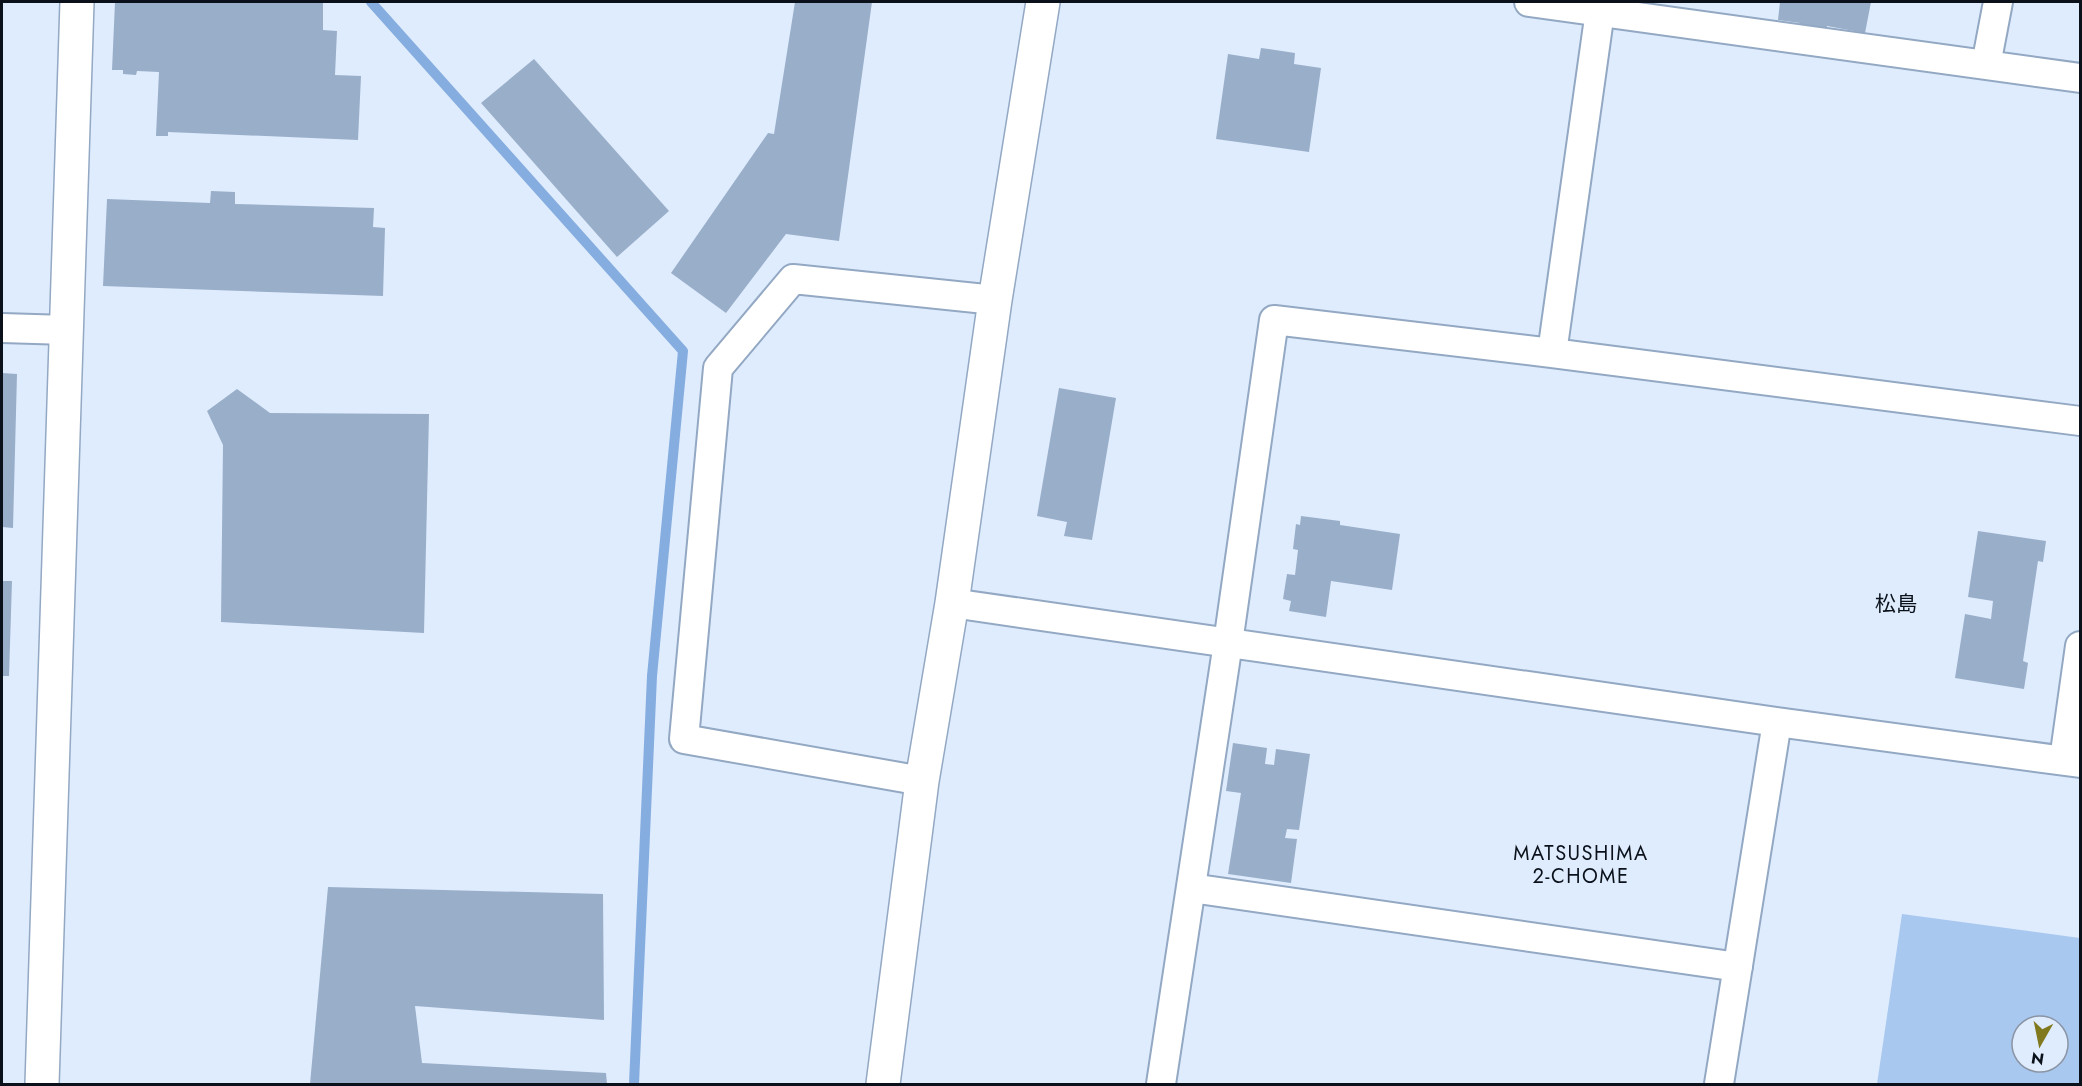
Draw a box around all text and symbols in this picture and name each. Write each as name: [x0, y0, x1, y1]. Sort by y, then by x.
district label: 松島: [1875, 589, 1917, 619]
district label: MATSUSHIMA 2-CHOME: [1513, 839, 1649, 891]
north arrow: [2010, 1014, 2070, 1074]
text: N: [2030, 1046, 2046, 1071]

